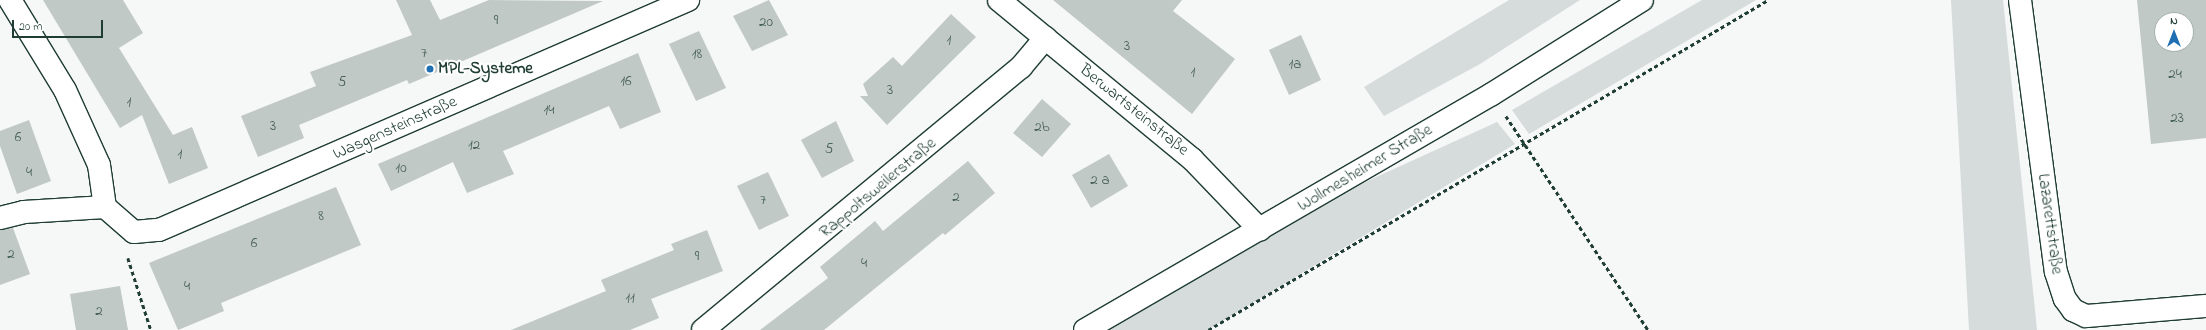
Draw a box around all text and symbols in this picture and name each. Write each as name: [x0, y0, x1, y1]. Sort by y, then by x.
scale bar: [14, 12, 105, 38]
house number: 9: [494, 12, 498, 30]
north arrow: [2154, 12, 2194, 52]
text: N: [2170, 13, 2178, 29]
house number: 20: [759, 14, 773, 32]
text: 20 m: [19, 18, 42, 36]
house number: 1: [947, 32, 951, 50]
house number: 3: [1124, 38, 1130, 56]
house number: 7: [421, 45, 427, 63]
house number: 18: [692, 46, 702, 64]
house number: 1a: [1289, 56, 1301, 74]
place label: MPL-Systeme: [438, 59, 533, 79]
street label: Berwartsteinstraße: [1075, 60, 1193, 160]
marker: MPL-Systeme: [425, 64, 435, 74]
house number: 1: [1191, 64, 1195, 82]
house number: 24: [2168, 66, 2182, 84]
house number: 16: [620, 73, 632, 91]
house number: 5: [338, 74, 346, 92]
house number: 3: [887, 82, 893, 100]
street label: Wasgensteinstraße: [330, 92, 460, 164]
house number: 1: [127, 94, 131, 112]
house number: 14: [544, 102, 554, 120]
house number: 23: [2170, 110, 2184, 128]
house number: 3: [270, 118, 276, 136]
house number: 2b: [1034, 119, 1050, 137]
street label: Wollmesheimer Straße: [1294, 120, 1436, 216]
house number: 6: [15, 129, 21, 147]
street label: Rappoltsweilerstraße: [816, 133, 940, 243]
house number: 12: [468, 137, 480, 155]
house number: 5: [825, 141, 833, 159]
house number: 1: [178, 146, 182, 164]
house number: 10: [395, 160, 407, 178]
house number: 4: [26, 164, 32, 182]
house number: 2 a: [1090, 172, 1110, 190]
street label: Lazarettstraße: [2033, 172, 2067, 276]
house number: 2: [952, 189, 960, 207]
house number: 7: [760, 192, 766, 210]
house number: 8: [318, 208, 324, 226]
house number: 6: [251, 235, 257, 253]
house number: 2: [7, 246, 15, 264]
house number: 9: [695, 248, 699, 266]
house number: 4: [861, 255, 867, 273]
house number: 4: [184, 278, 190, 296]
house number: 11: [625, 290, 635, 308]
house number: 2: [95, 303, 103, 321]

